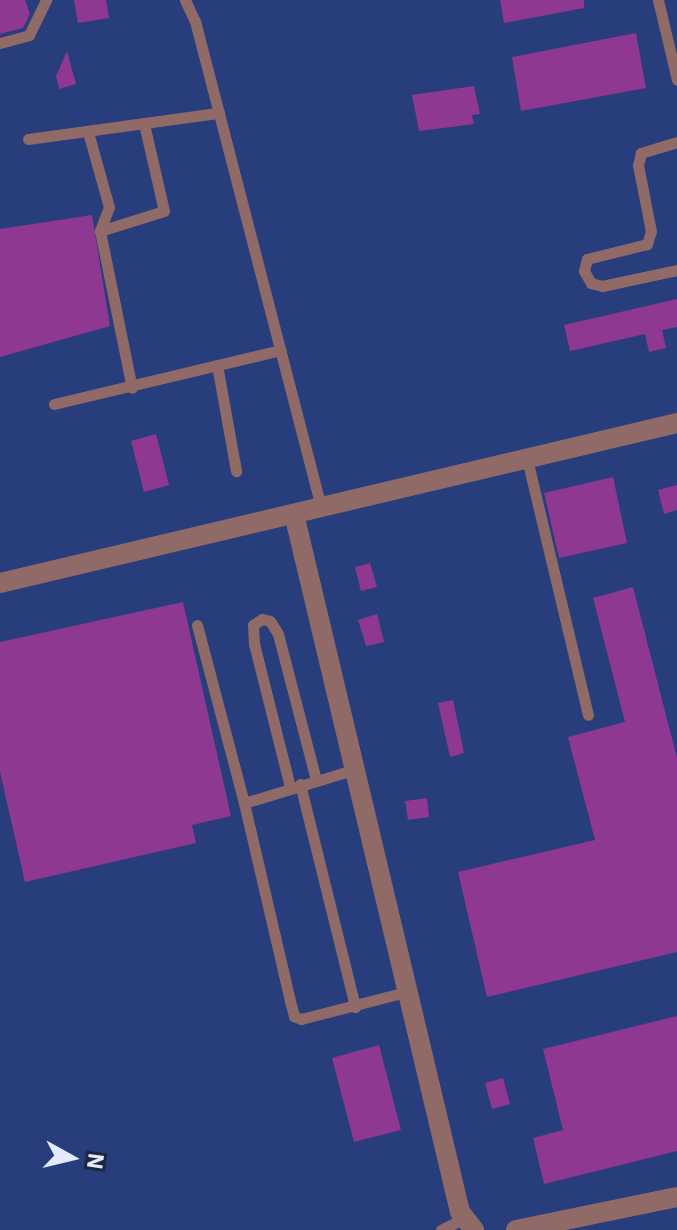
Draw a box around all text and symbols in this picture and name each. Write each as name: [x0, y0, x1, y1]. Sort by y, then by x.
north arrow: [32, 1118, 112, 1198]
text: N: [81, 1152, 112, 1171]

